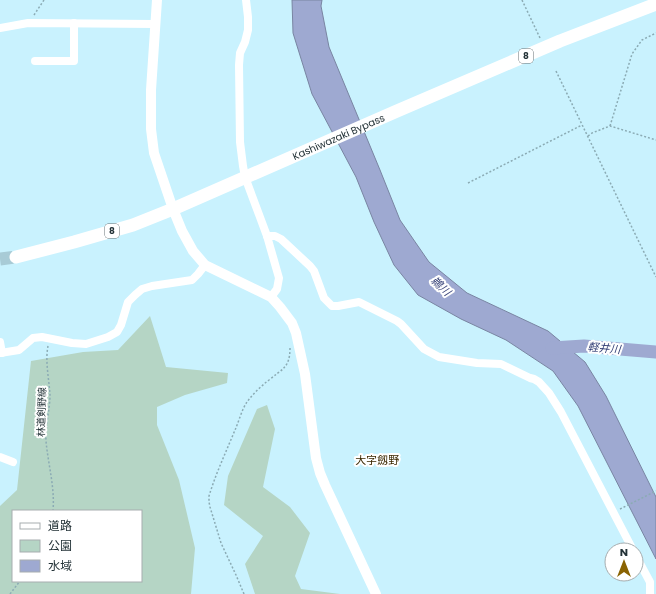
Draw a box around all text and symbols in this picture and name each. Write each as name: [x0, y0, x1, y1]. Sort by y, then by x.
road number: 8: [519, 49, 533, 63]
street label: Kashiwazaki Bypass: [290, 110, 387, 164]
road number: 8: [105, 224, 119, 238]
water label: 鵜川: [427, 273, 455, 300]
water label: 軽井川: [587, 339, 622, 357]
street label: 林道剣野線: [33, 387, 50, 437]
district label: 大字劔野: [355, 452, 399, 468]
legend: [12, 510, 142, 582]
text: 道路: [48, 517, 72, 534]
text: 公園: [48, 537, 72, 554]
north arrow: [604, 542, 644, 582]
text: N: [620, 544, 628, 560]
text: 水域: [48, 557, 72, 574]

